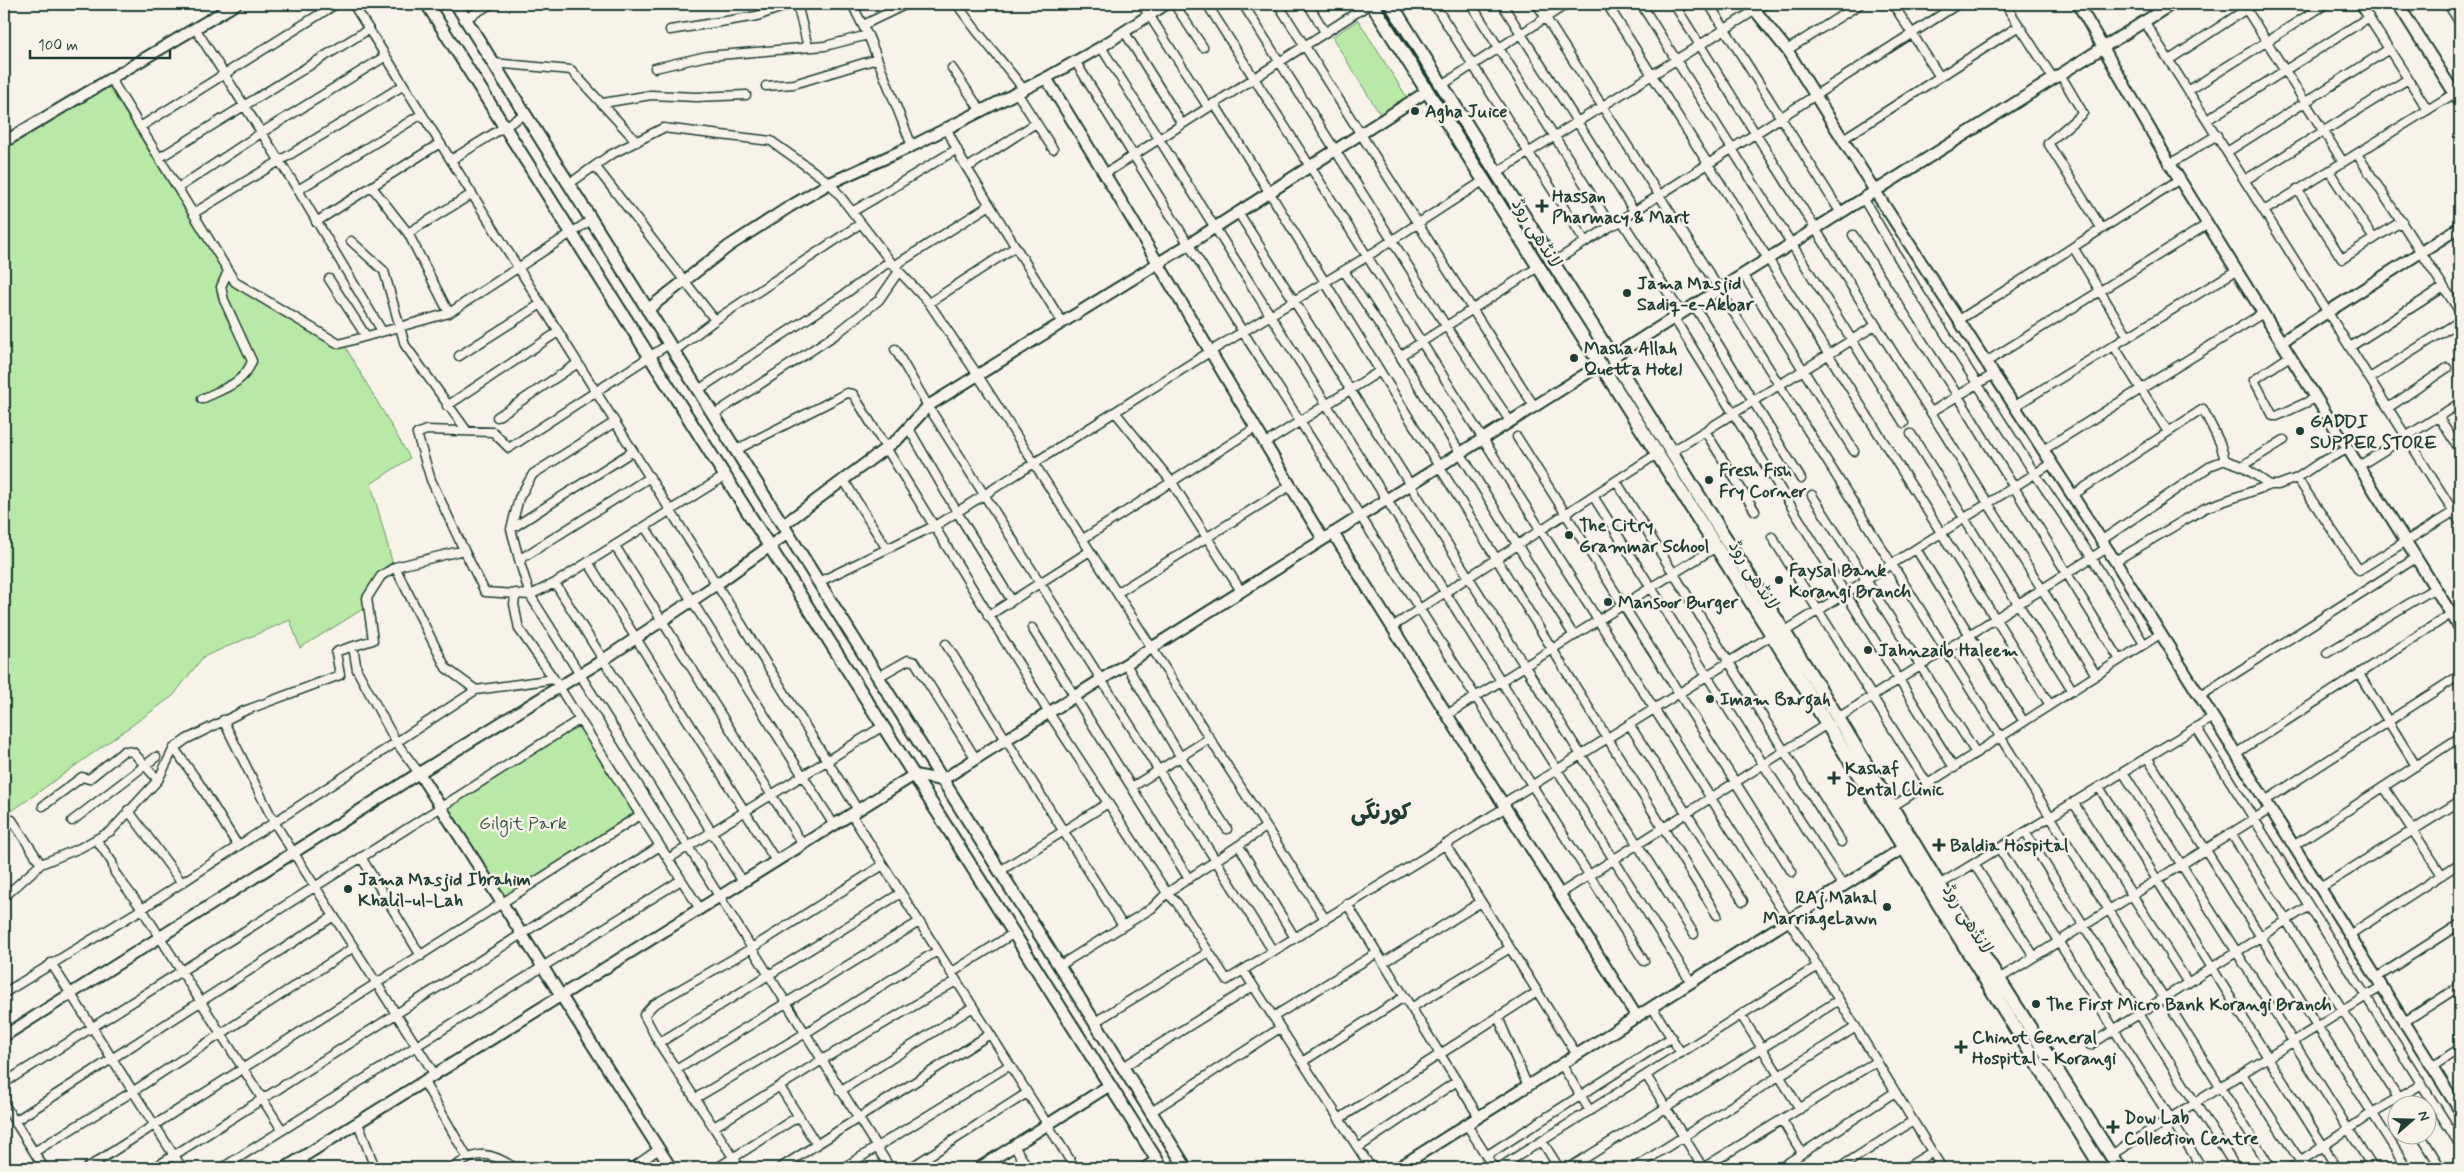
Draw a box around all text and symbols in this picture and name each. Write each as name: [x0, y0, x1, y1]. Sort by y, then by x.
scale bar: [30, 28, 170, 60]
text: 100 m: [38, 36, 78, 56]
place label: Agha Juice: [1425, 100, 1507, 124]
marker: Agha Juice: [1409, 105, 1421, 117]
place label: Hassan Pharmacy & Mart: [1552, 185, 1691, 230]
street label: لانڈھی روڈ: [1505, 194, 1567, 273]
marker: Hassan Pharmacy & Mart: [1536, 200, 1548, 212]
place label: Jama Masjid Sadiq-e-Akbar: [1637, 272, 1755, 317]
marker: Jama Masjid Sadiq-e-Akbar: [1621, 287, 1633, 299]
place label: Masha Allah Quetta Hotel: [1584, 337, 1682, 382]
marker: Masha Allah Quetta Hotel: [1568, 352, 1580, 364]
place label: GADDI SUPPER STORE: [2310, 410, 2437, 455]
marker: GADDI SUPPER STORE: [2294, 425, 2306, 437]
place label: Fresh Fish Fry Corner: [1719, 459, 1807, 504]
marker: Fresh Fish Fry Corner: [1703, 474, 1715, 486]
place label: The Citry Grammar School: [1579, 514, 1709, 559]
marker: The Citry Grammar School: [1563, 529, 1575, 541]
street label: لانڈھی روڈ: [1722, 536, 1784, 615]
place label: Faysal Bank Korangi Branch: [1789, 559, 1912, 604]
marker: Faysal Bank Korangi Branch: [1773, 574, 1785, 586]
place label: Mansoor Burger: [1618, 591, 1738, 615]
marker: Mansoor Burger: [1602, 596, 1614, 608]
place label: Jahnzaib Haleem: [1878, 639, 2018, 663]
marker: Jahnzaib Haleem: [1862, 644, 1874, 656]
place label: Imam Bargah: [1720, 688, 1831, 714]
marker: Imam Bargah: [1704, 693, 1716, 705]
place label: Kashaf Dental Clinic: [1845, 757, 1945, 802]
marker: Kashaf Dental Clinic: [1827, 771, 1841, 785]
district label: کورنگی: [1351, 798, 1412, 827]
park label: Gilgit Park: [479, 812, 567, 837]
place label: Baldia Hospital: [1950, 834, 2069, 858]
marker: Baldia Hospital: [1932, 838, 1946, 852]
place label: Jama Masjid Ibrahim Khalil-ul-Lah: [358, 868, 531, 913]
street label: لانڈھی روڈ: [1936, 880, 1998, 959]
marker: Jama Masjid Ibrahim Khalil-ul-Lah: [342, 883, 354, 895]
place label: RAj Mahal MarriageLawn: [1763, 886, 1878, 931]
marker: RAj Mahal MarriageLawn: [1881, 901, 1893, 913]
place label: The First Micro Bank Korangi Branch: [2046, 993, 2332, 1017]
marker: The First Micro Bank Korangi Branch: [2030, 998, 2042, 1010]
place label: Chinot General Hospital - Korangi: [1972, 1026, 2116, 1071]
marker: Chinot General Hospital - Korangi: [1954, 1040, 1968, 1054]
north arrow: [2386, 1094, 2436, 1144]
place label: Dow Lab Collection Centre: [2124, 1106, 2259, 1151]
text: N: [2413, 1108, 2433, 1123]
marker: Dow Lab Collection Centre: [2106, 1120, 2120, 1134]

